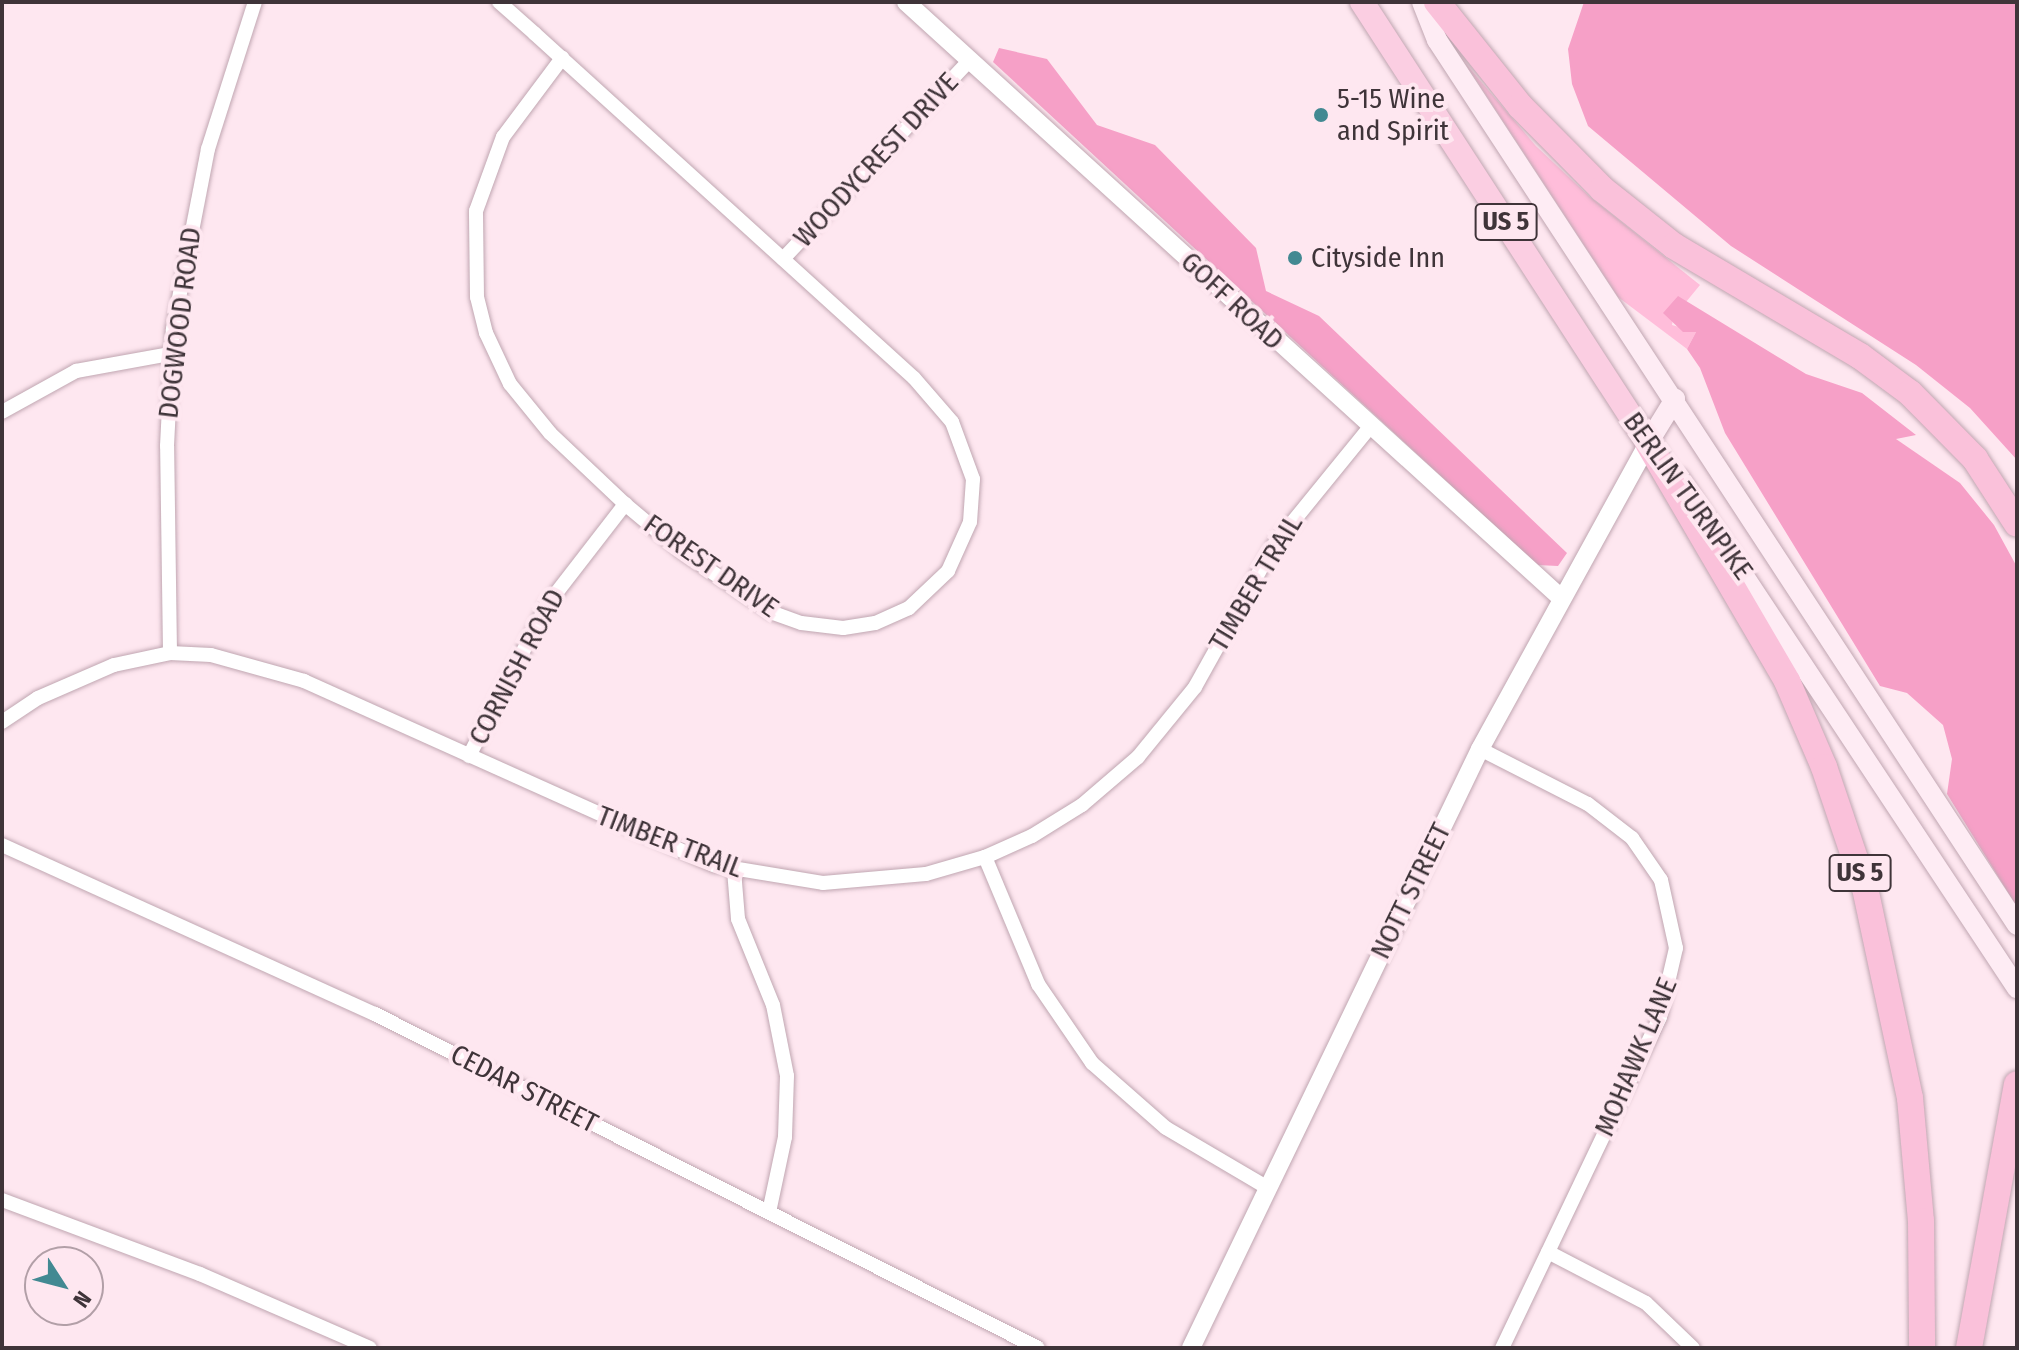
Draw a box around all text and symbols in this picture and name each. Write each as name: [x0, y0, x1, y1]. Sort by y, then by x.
street label: WOODYCREST DRIVE: [787, 66, 965, 254]
place label: 5-15 Wine and Spirit: [1337, 82, 1449, 148]
marker: 5-15 Wine and Spirit: [1312, 106, 1330, 124]
road number: US 5: [1474, 200, 1538, 244]
street label: DOGWOOD ROAD: [152, 226, 208, 420]
place label: Cityside Inn: [1311, 241, 1445, 275]
street label: GOFF ROAD: [1174, 245, 1290, 357]
marker: Cityside Inn: [1286, 249, 1304, 267]
street label: BERLIN TURNPIKE: [1616, 406, 1760, 586]
street label: FOREST DRIVE: [637, 507, 785, 625]
street label: TIMBER TRAIL: [1202, 509, 1310, 657]
street label: CORNISH ROAD: [462, 583, 572, 751]
street label: TIMBER TRAIL: [592, 799, 748, 885]
street label: NOTT STREET: [1364, 818, 1458, 964]
road number: US 5: [1828, 851, 1892, 895]
street label: MOHAWK LANE: [1588, 973, 1684, 1141]
street label: CEDAR STREET: [445, 1038, 603, 1140]
north arrow: [24, 1246, 104, 1326]
text: N: [67, 1286, 97, 1312]

